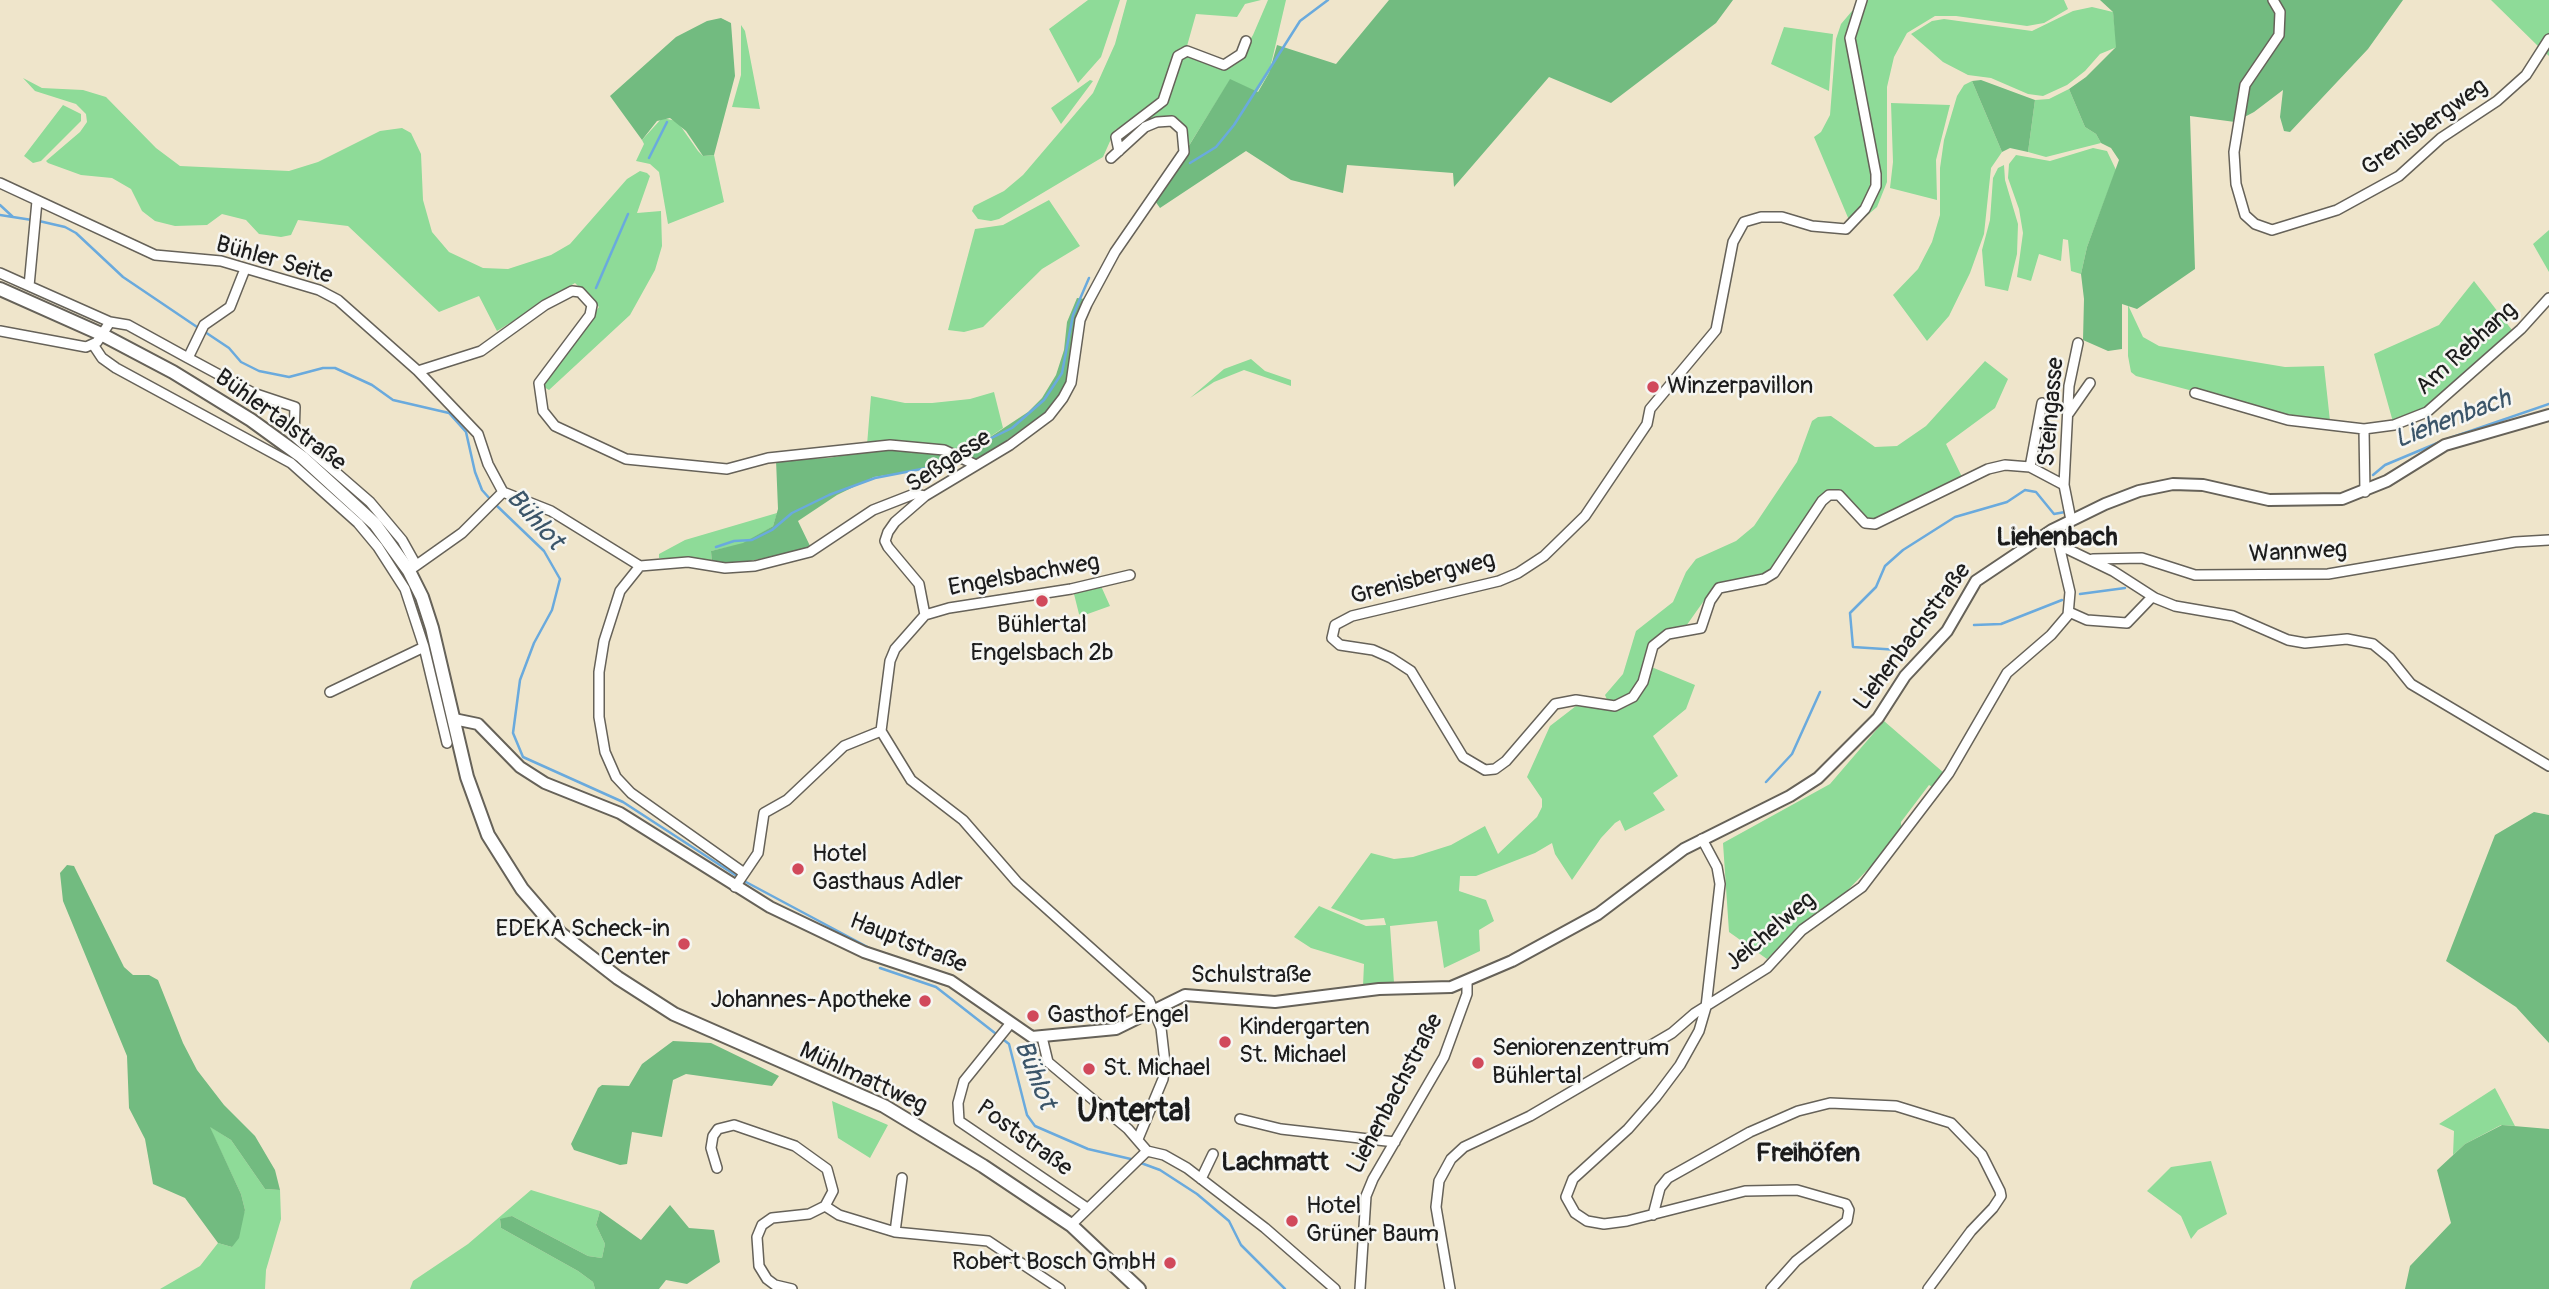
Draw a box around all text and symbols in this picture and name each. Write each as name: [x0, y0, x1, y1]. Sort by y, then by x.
street label: Grenisbergweg: [2357, 73, 2493, 183]
street label: Bühler Seite: [212, 231, 336, 291]
street label: Am Rebhang: [2410, 296, 2524, 402]
street label: Steingasse: [2033, 356, 2071, 468]
street label: Bühlertalstraße: [209, 364, 351, 478]
place label: Winzerpavillon: [1667, 373, 1813, 401]
marker: Winzerpavillon: [1645, 379, 1661, 395]
water label: Liehenbach: [2391, 384, 2515, 456]
street label: Seßgasse: [901, 424, 997, 500]
water label: Bühlot: [499, 483, 569, 557]
district label: Liehenbach: [1996, 522, 2118, 554]
street label: Wannweg: [2248, 536, 2348, 570]
street label: Grenisbergweg: [1348, 546, 1498, 612]
street label: Engelsbachweg: [946, 549, 1102, 603]
street label: Liehenbachstraße: [1848, 558, 1978, 716]
marker: Bühlertal Engelsbach 2b: [1034, 593, 1050, 609]
place label: Bühlertal Engelsbach 2b: [970, 612, 1114, 668]
place label: Hotel Gasthaus Adler: [812, 841, 963, 897]
marker: Hotel Gasthaus Adler: [790, 861, 806, 877]
street label: Jeichelweg: [1720, 886, 1822, 978]
street label: Hauptstraße: [845, 907, 971, 981]
place label: EDEKA Scheck-in Center: [495, 916, 670, 972]
marker: EDEKA Scheck-in Center: [676, 936, 692, 952]
street label: Schulstraße: [1191, 962, 1311, 990]
place label: Johannes-Apotheke: [711, 987, 911, 1015]
marker: Johannes-Apotheke: [917, 993, 933, 1009]
place label: Gasthof Engel: [1047, 1002, 1189, 1030]
marker: Gasthof Engel: [1025, 1008, 1041, 1024]
street label: Liehenbachstraße: [1342, 1009, 1450, 1179]
place label: Kindergarten St. Michael: [1239, 1014, 1370, 1070]
marker: Kindergarten St. Michael: [1217, 1034, 1233, 1050]
place label: Seniorenzentrum Bühlertal: [1492, 1035, 1669, 1091]
water label: Bühlot: [1006, 1036, 1062, 1114]
street label: Mühlmattweg: [794, 1037, 932, 1121]
place label: St. Michael: [1103, 1055, 1211, 1083]
marker: Seniorenzentrum Bühlertal: [1470, 1055, 1486, 1071]
marker: St. Michael: [1081, 1061, 1097, 1077]
district label: Untertal: [1077, 1094, 1191, 1132]
street label: Poststraße: [970, 1095, 1078, 1183]
district label: Freihöfen: [1756, 1138, 1860, 1170]
district label: Lachmatt: [1221, 1147, 1329, 1179]
place label: Hotel Grüner Baum: [1306, 1193, 1439, 1249]
marker: Hotel Grüner Baum: [1284, 1213, 1300, 1229]
place label: Robert Bosch GmbH: [952, 1249, 1156, 1277]
marker: Robert Bosch GmbH: [1162, 1255, 1178, 1271]

